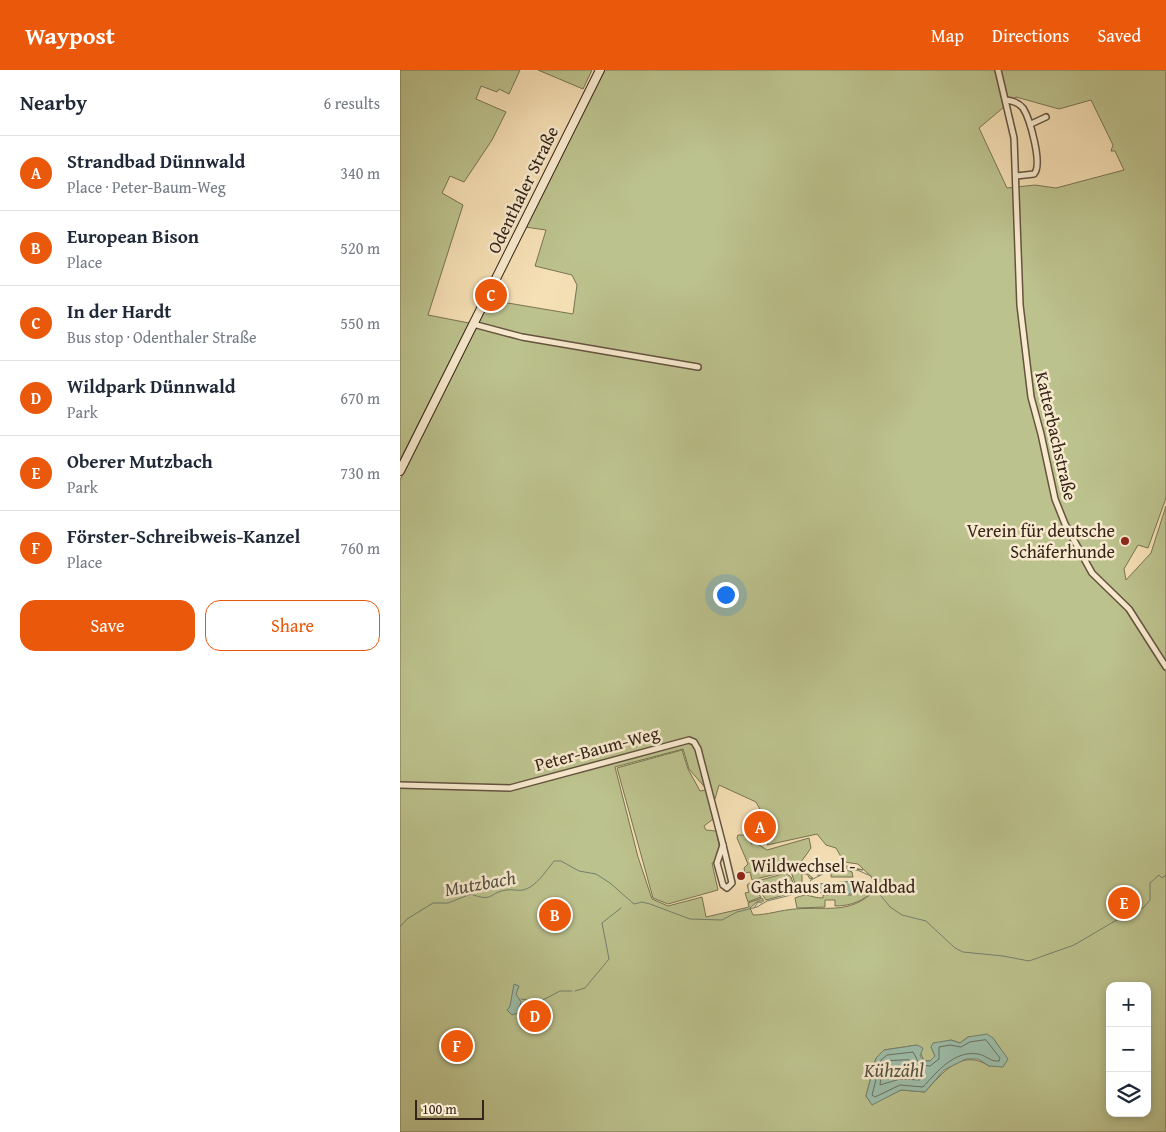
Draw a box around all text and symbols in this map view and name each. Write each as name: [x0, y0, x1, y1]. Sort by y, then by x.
text: Waypost: [25, 18, 115, 53]
text: Map: [931, 22, 964, 49]
text: Directions: [992, 22, 1069, 49]
text: Saved: [1097, 22, 1141, 49]
text: Nearby: [20, 87, 87, 118]
text: 6 results: [323, 91, 380, 115]
street label: Odenthaler Straße: [480, 121, 565, 258]
text: Strandbad Dünnwald: [67, 147, 245, 175]
text: A: [31, 161, 41, 185]
text: 340 m: [340, 161, 380, 185]
text: Place · Peter-Baum-Weg: [67, 175, 226, 199]
text: European Bison: [67, 222, 199, 250]
text: B: [31, 236, 41, 260]
text: 520 m: [340, 236, 380, 260]
text: Place: [67, 250, 102, 274]
pin: C: [475, 276, 507, 314]
text: In der Hardt: [67, 297, 172, 325]
text: C: [31, 311, 41, 335]
text: 550 m: [340, 311, 380, 335]
text: Bus stop · Odenthaler Straße: [67, 325, 257, 349]
street label: Katterbachstraße: [1029, 369, 1084, 503]
text: Wildpark Dünnwald: [67, 372, 236, 400]
text: D: [31, 386, 41, 410]
text: 670 m: [340, 386, 380, 410]
text: Park: [67, 400, 98, 424]
text: Oberer Mutzbach: [67, 447, 213, 475]
text: E: [32, 461, 40, 485]
text: 730 m: [340, 461, 380, 485]
text: Park: [67, 475, 98, 499]
place label: Verein für deutsche Schäferhunde: [967, 517, 1115, 565]
text: Förster-Schreibweis-Kanzel: [67, 522, 301, 550]
marker: Verein für deutsche Schäferhunde: [1119, 535, 1131, 547]
text: F: [32, 536, 40, 560]
text: 760 m: [340, 536, 380, 560]
text: Place: [67, 550, 102, 574]
your location: [713, 582, 739, 608]
button: Save: [20, 600, 195, 651]
button: Share: [205, 600, 380, 651]
street label: Peter-Baum-Weg: [532, 719, 662, 778]
pin: A: [744, 808, 776, 846]
place label: Wildwechsel - Gasthaus am Waldbad: [751, 852, 916, 900]
water label: Mutzbach: [442, 863, 518, 903]
marker: Wildwechsel - Gasthaus am Waldbad: [735, 870, 747, 882]
pin: E: [1108, 884, 1140, 922]
pin: B: [539, 896, 571, 934]
map controls: [1106, 982, 1151, 1117]
button: +: [1106, 982, 1151, 1027]
pin: D: [519, 997, 551, 1035]
pin: F: [441, 1027, 473, 1065]
button: −: [1106, 1027, 1151, 1072]
water label: Kühzähl: [863, 1056, 924, 1084]
button: layers: [1106, 1072, 1151, 1117]
scale bar: [415, 1097, 484, 1120]
text: 100 m: [422, 1099, 457, 1119]

